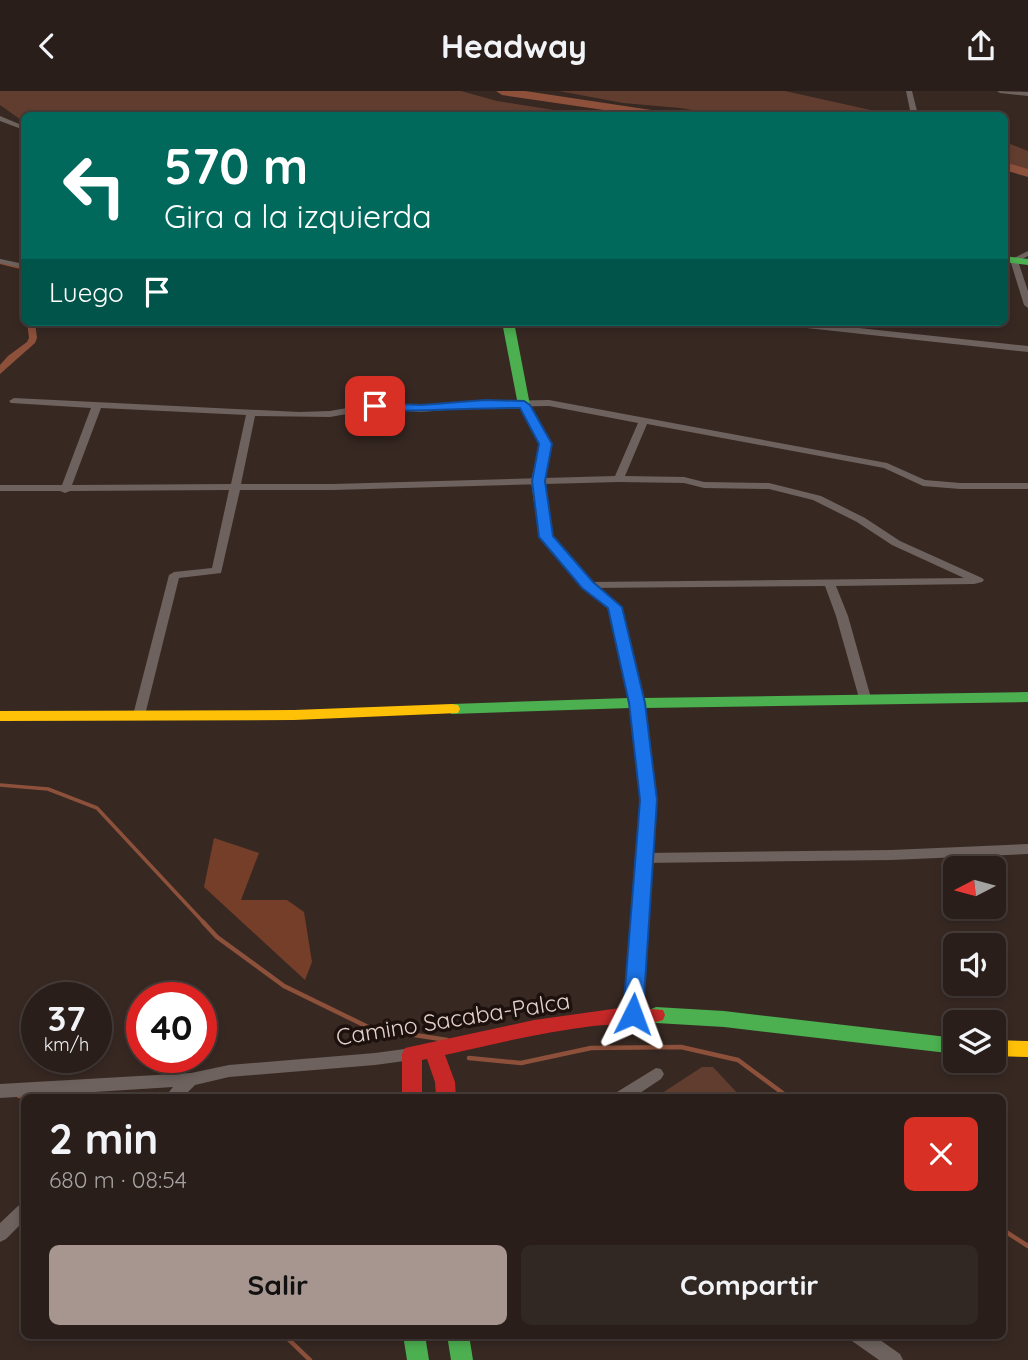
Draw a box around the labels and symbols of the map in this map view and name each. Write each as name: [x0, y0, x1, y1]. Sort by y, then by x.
pin: [345, 376, 405, 436]
north arrow: [943, 856, 1006, 919]
position arrow: [596, 977, 670, 1051]
speed limit sign: 40: [126, 982, 217, 1073]
street label: Camino Sacaba-Palca: [334, 986, 572, 1051]

